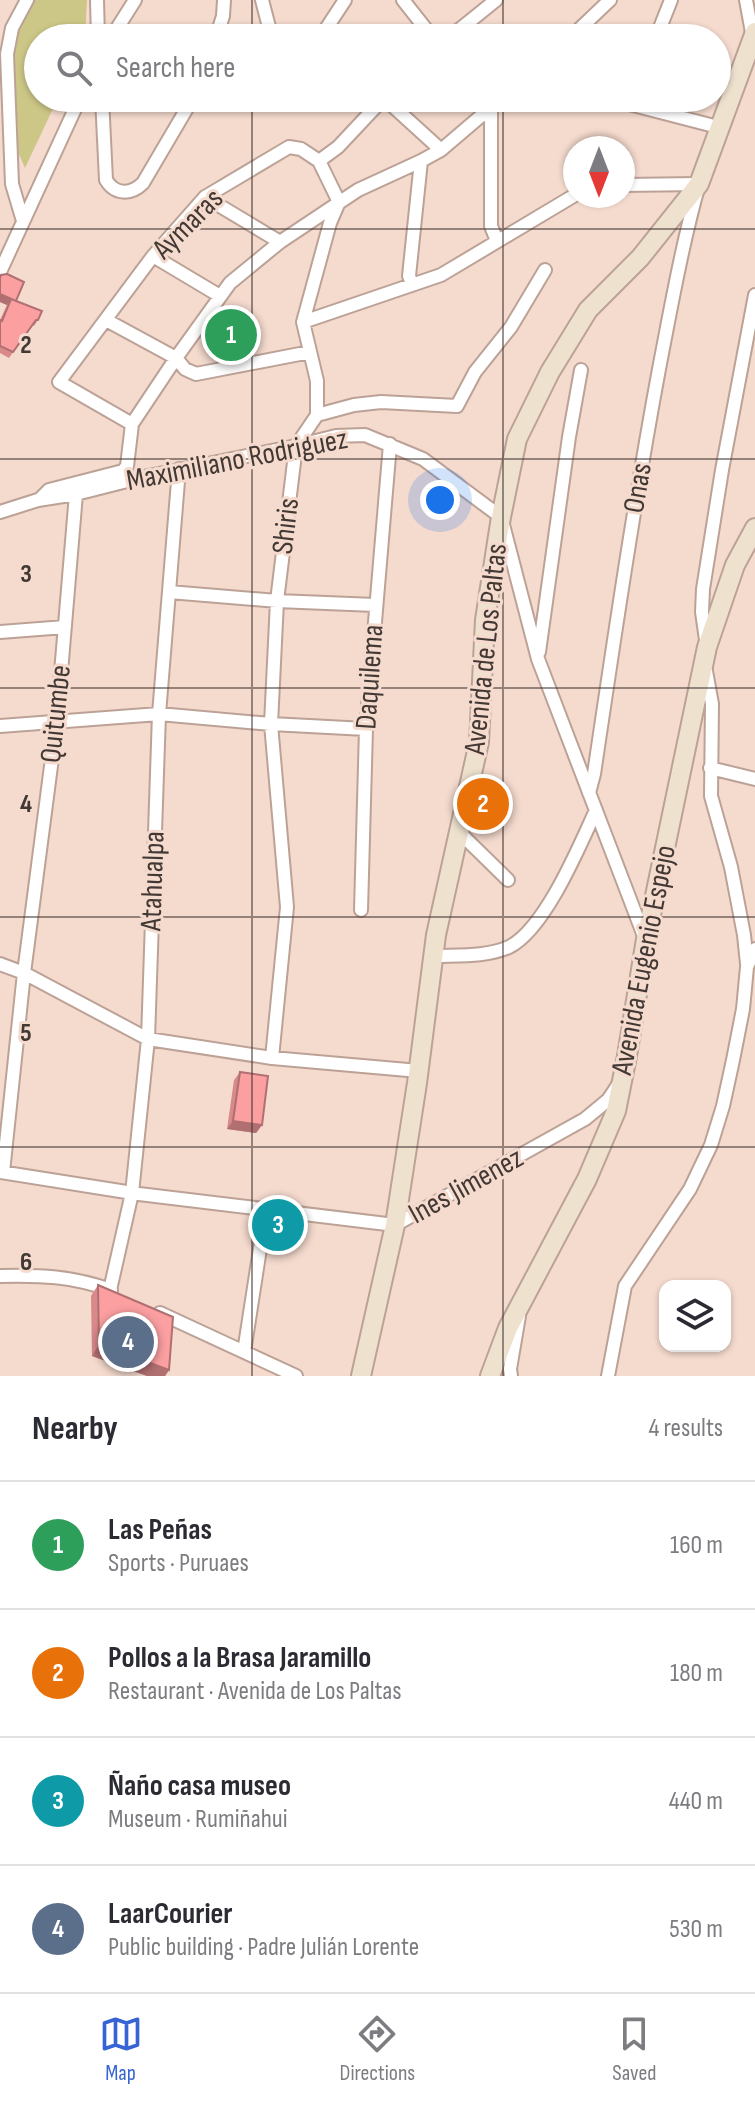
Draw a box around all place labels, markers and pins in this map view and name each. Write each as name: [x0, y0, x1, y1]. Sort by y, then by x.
pin: 1: [205, 305, 257, 365]
pin: 2: [457, 774, 509, 834]
pin: 3: [252, 1195, 304, 1255]
pin: 4: [102, 1312, 154, 1372]

